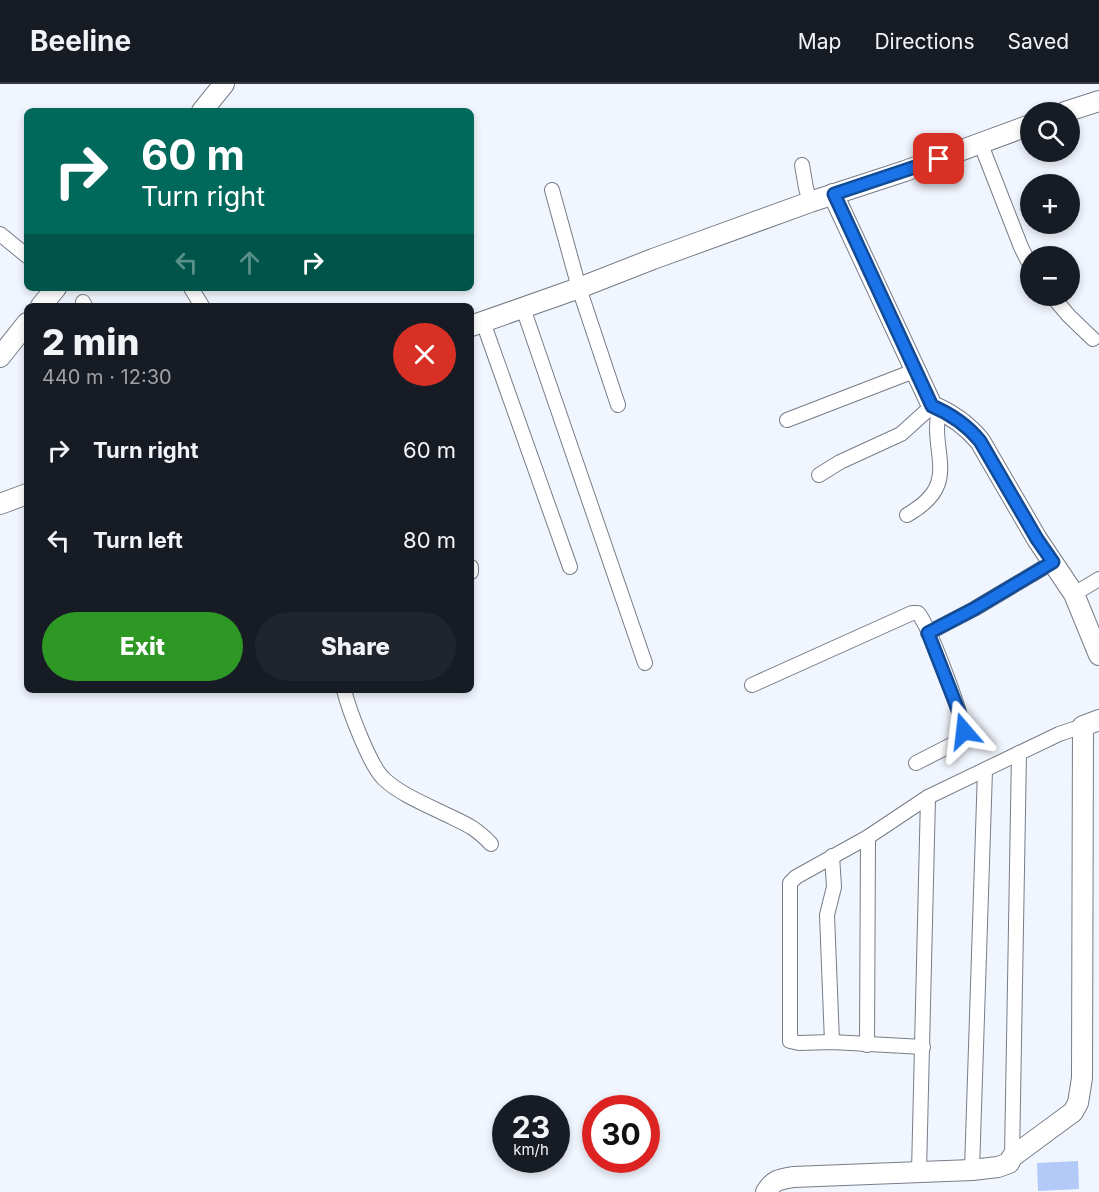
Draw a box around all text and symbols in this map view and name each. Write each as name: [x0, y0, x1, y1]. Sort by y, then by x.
text: Beeline: [30, 24, 131, 58]
text: Map: [798, 29, 841, 54]
text: Directions: [874, 29, 975, 54]
text: Saved: [1008, 29, 1069, 54]
map controls: [1020, 102, 1080, 306]
button: search: [1020, 102, 1080, 162]
text: 60 m: [141, 129, 245, 180]
icon: right: [42, 132, 120, 210]
pin: [913, 133, 964, 184]
icon: arrive: [922, 142, 955, 175]
button: +: [1020, 174, 1080, 234]
text: Turn right: [141, 180, 265, 213]
icon: left: [170, 246, 203, 279]
icon: ahead: [233, 246, 266, 279]
icon: right: [296, 246, 329, 279]
button: −: [1020, 246, 1080, 306]
text: 2 min: [42, 320, 139, 364]
button: close: [393, 323, 456, 386]
text: 440 m · 12:30: [42, 365, 172, 389]
icon: right: [42, 434, 75, 467]
text: Turn right: [93, 437, 199, 463]
text: 60 m: [403, 437, 456, 463]
icon: left: [42, 524, 75, 557]
text: Turn left: [93, 527, 183, 553]
text: 80 m: [403, 527, 456, 553]
button: Exit: [42, 612, 243, 681]
button: Share: [255, 612, 456, 681]
position arrow: [932, 699, 996, 763]
speed limit sign: 30: [582, 1095, 660, 1173]
text: 23: [512, 1109, 550, 1145]
text: km/h: [513, 1140, 549, 1159]

